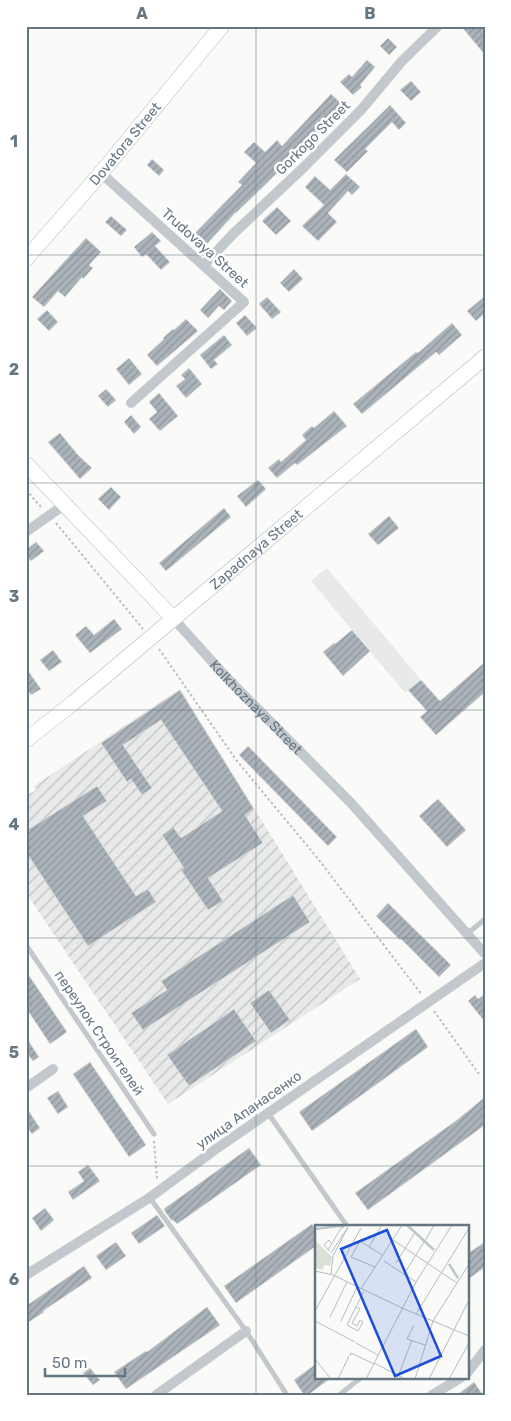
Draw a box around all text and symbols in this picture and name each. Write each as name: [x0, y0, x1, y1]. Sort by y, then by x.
text: A: [136, 4, 148, 23]
text: B: [364, 4, 376, 23]
street label: Gorkogo Street: [272, 97, 354, 179]
street label: Dovatora Street: [86, 98, 165, 189]
text: 1: [10, 132, 18, 151]
street label: Trudovaya Street: [158, 205, 252, 292]
text: 2: [9, 360, 19, 379]
street label: Zapadnaya Street: [206, 505, 306, 593]
text: 3: [9, 587, 19, 606]
street label: Kolkhoznaya Street: [206, 656, 307, 758]
text: 4: [9, 815, 20, 834]
street label: переулок Строителей: [51, 967, 147, 1099]
text: 5: [9, 1043, 19, 1062]
street label: улица Апанасенко: [193, 1067, 305, 1153]
inset map: [315, 1225, 468, 1378]
text: 6: [9, 1270, 19, 1289]
scale bar: [45, 1346, 125, 1378]
text: 50 m: [52, 1354, 87, 1372]

